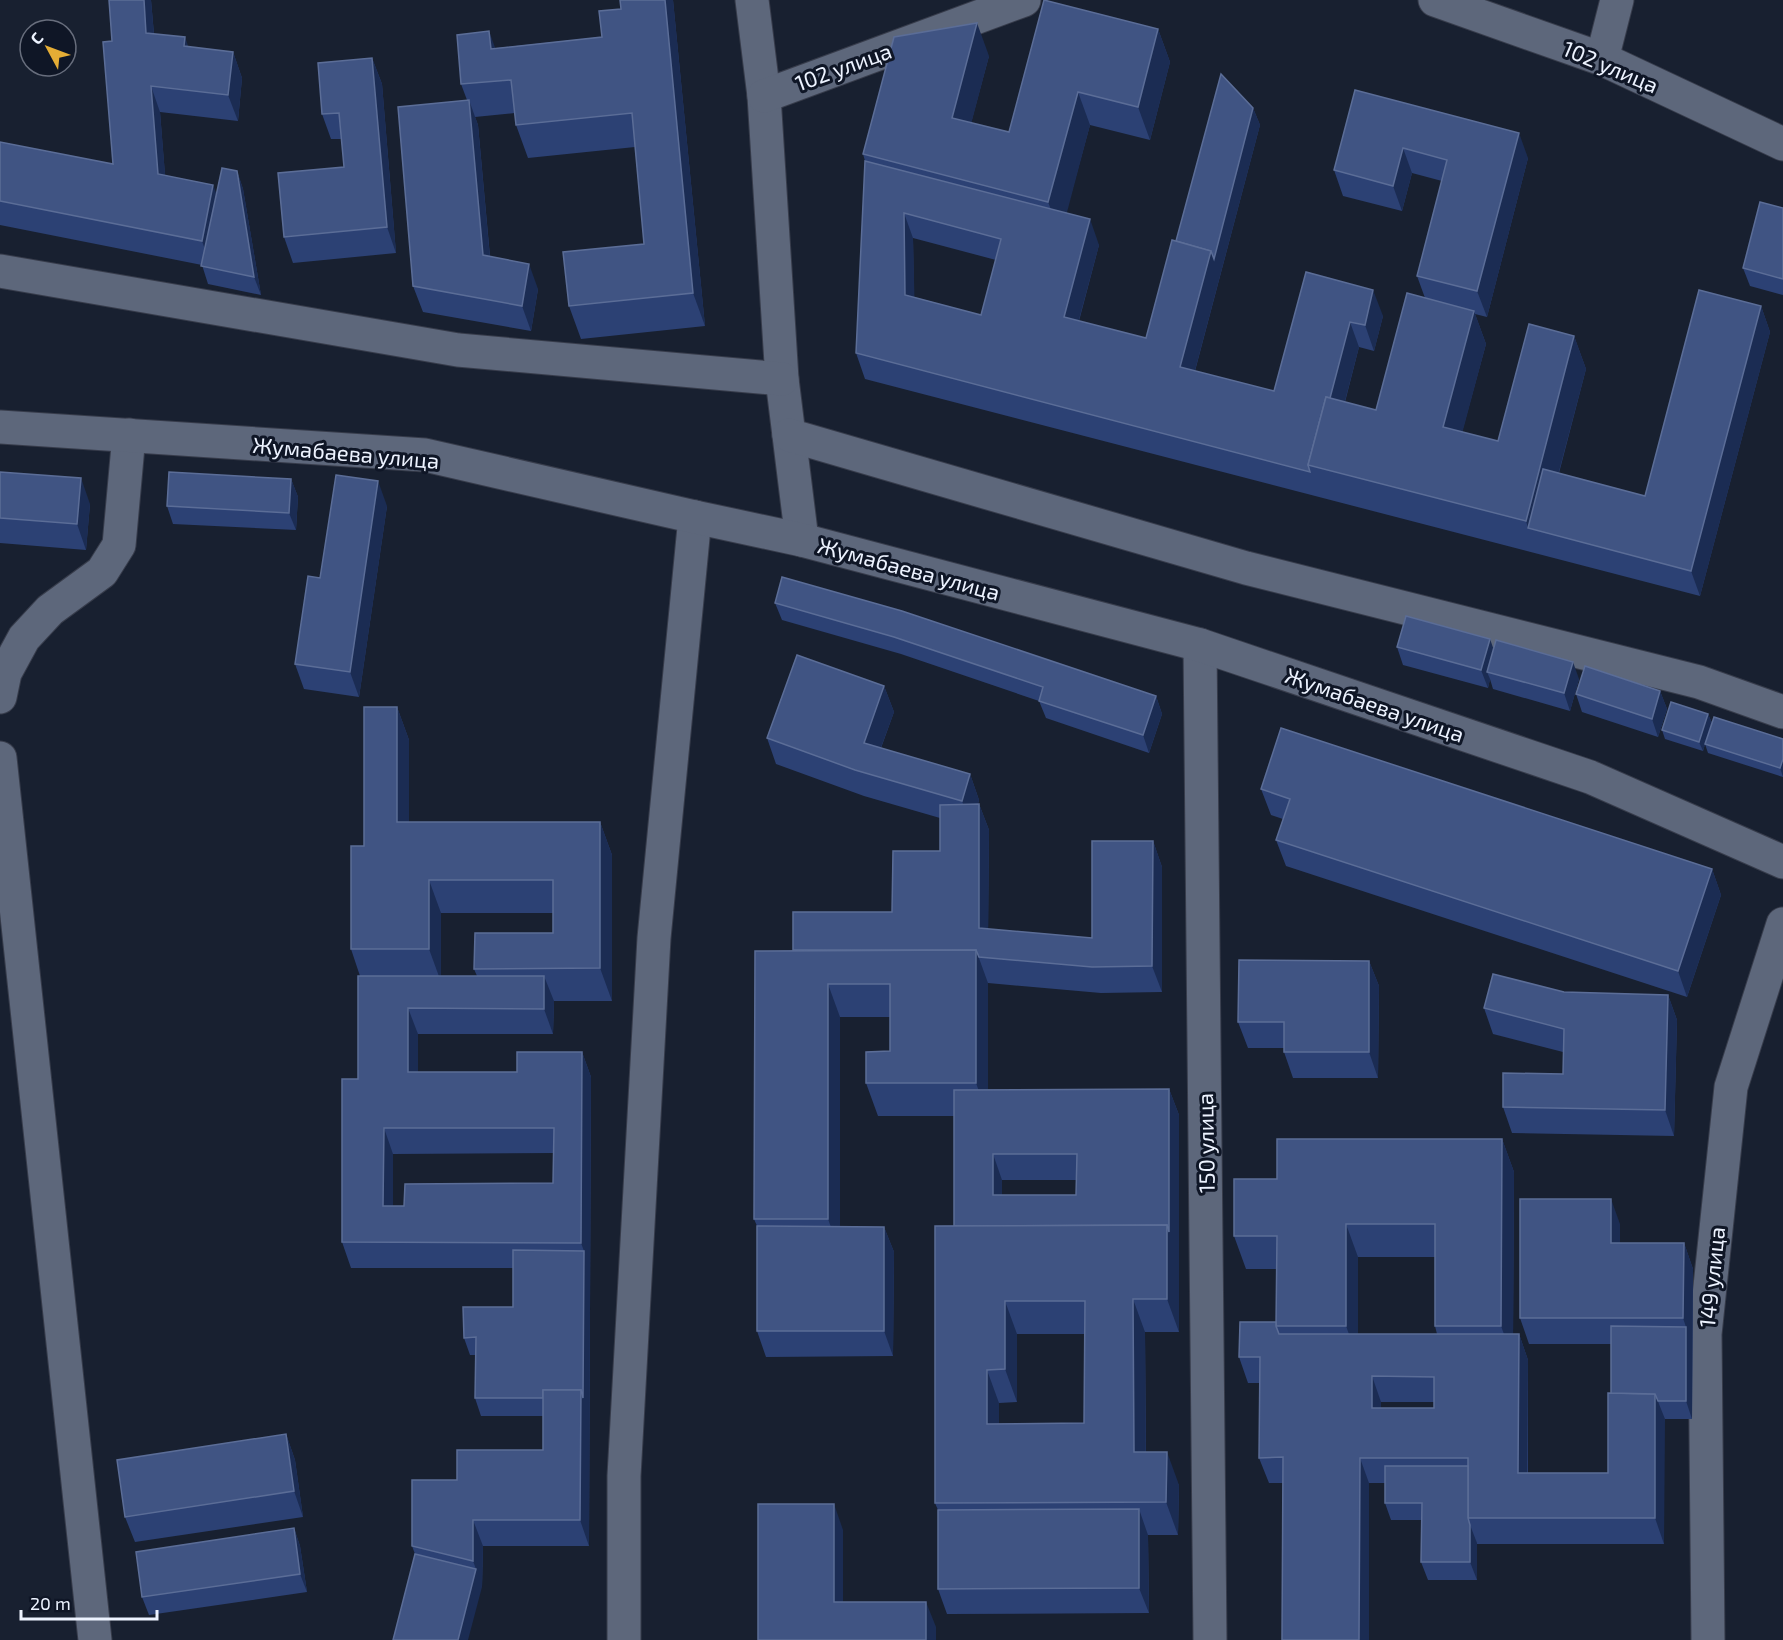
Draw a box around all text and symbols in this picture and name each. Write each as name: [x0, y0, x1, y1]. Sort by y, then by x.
north arrow: [18, 18, 78, 78]
text: С: [26, 28, 47, 48]
street label: 102 улица: [1559, 34, 1662, 99]
street label: 102 улица: [791, 37, 895, 96]
street label: Жумабаева улица: [251, 431, 440, 474]
street label: Жумабаева улица: [815, 531, 1003, 606]
street label: Жумабаева улица: [1282, 661, 1468, 748]
street label: 150 улица: [1191, 1093, 1220, 1193]
street label: 149 улица: [1693, 1225, 1730, 1329]
scale bar: [21, 1583, 158, 1621]
text: 20 m: [30, 1592, 71, 1614]

